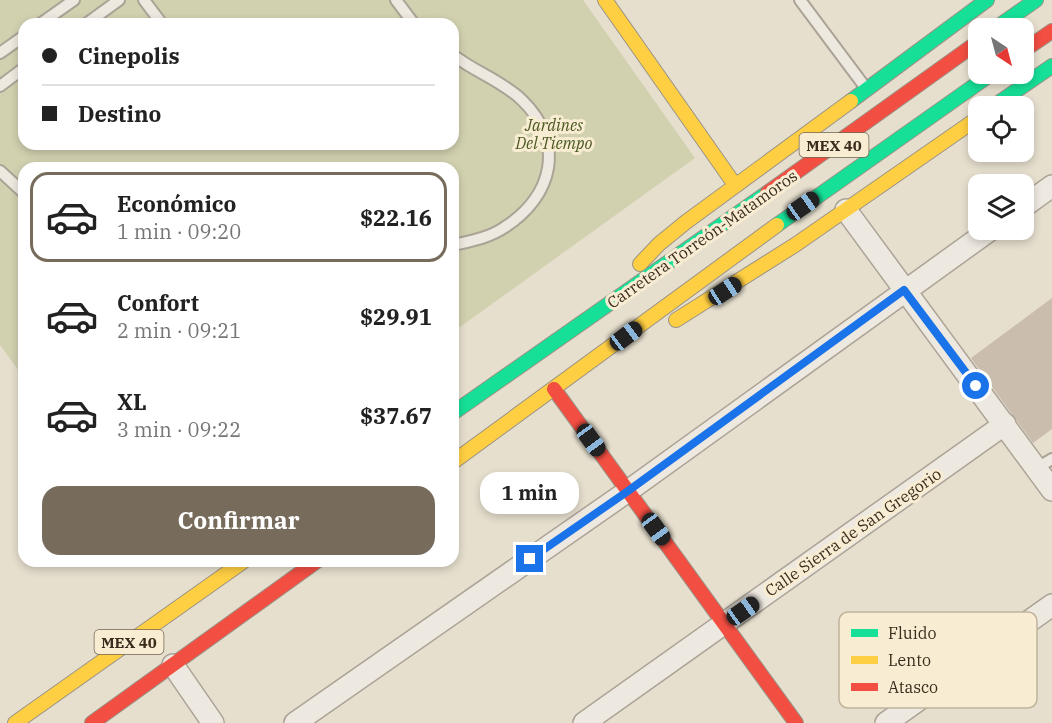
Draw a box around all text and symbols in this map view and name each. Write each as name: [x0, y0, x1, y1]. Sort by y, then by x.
north arrow: [968, 18, 1034, 84]
map controls: [968, 18, 1034, 240]
text: Cinepolis: [78, 41, 180, 70]
button: locate: [968, 96, 1034, 162]
text: Destino: [78, 99, 161, 128]
park label: Jardines Del Tiempo: [514, 115, 593, 153]
road number: MEX 40: [800, 133, 868, 157]
street label: Carretera Torreón-Matamoros: [603, 166, 801, 312]
button: layers: [968, 174, 1034, 240]
car: [783, 188, 823, 224]
text: Económico: [117, 189, 236, 218]
icon: car: [45, 190, 99, 244]
text: $22.16: [360, 203, 432, 232]
text: 1 min · 09:20: [117, 218, 241, 245]
car: [705, 274, 745, 308]
text: Confort: [117, 288, 199, 317]
icon: car: [45, 289, 99, 343]
text: $29.91: [360, 302, 432, 331]
text: 2 min · 09:21: [117, 317, 241, 344]
car: [606, 318, 646, 354]
route start: [962, 372, 989, 399]
text: XL: [117, 387, 147, 416]
icon: car: [45, 388, 99, 442]
text: $37.67: [360, 401, 432, 430]
text: 3 min · 09:22: [117, 416, 241, 443]
car: [573, 420, 609, 460]
street label: Calle Sierra de San Gregorio: [761, 463, 945, 601]
callout: 1 min: [480, 472, 580, 514]
text: 1 min: [502, 479, 558, 506]
button: Confirmar: [42, 486, 435, 555]
car: [638, 509, 674, 549]
route end: [516, 545, 543, 572]
car: [723, 593, 763, 629]
legend: [839, 612, 1037, 708]
text: Fluido: [888, 623, 937, 643]
road number: MEX 40: [94, 630, 164, 654]
text: Lento: [888, 650, 931, 670]
text: Atasco: [888, 677, 938, 697]

